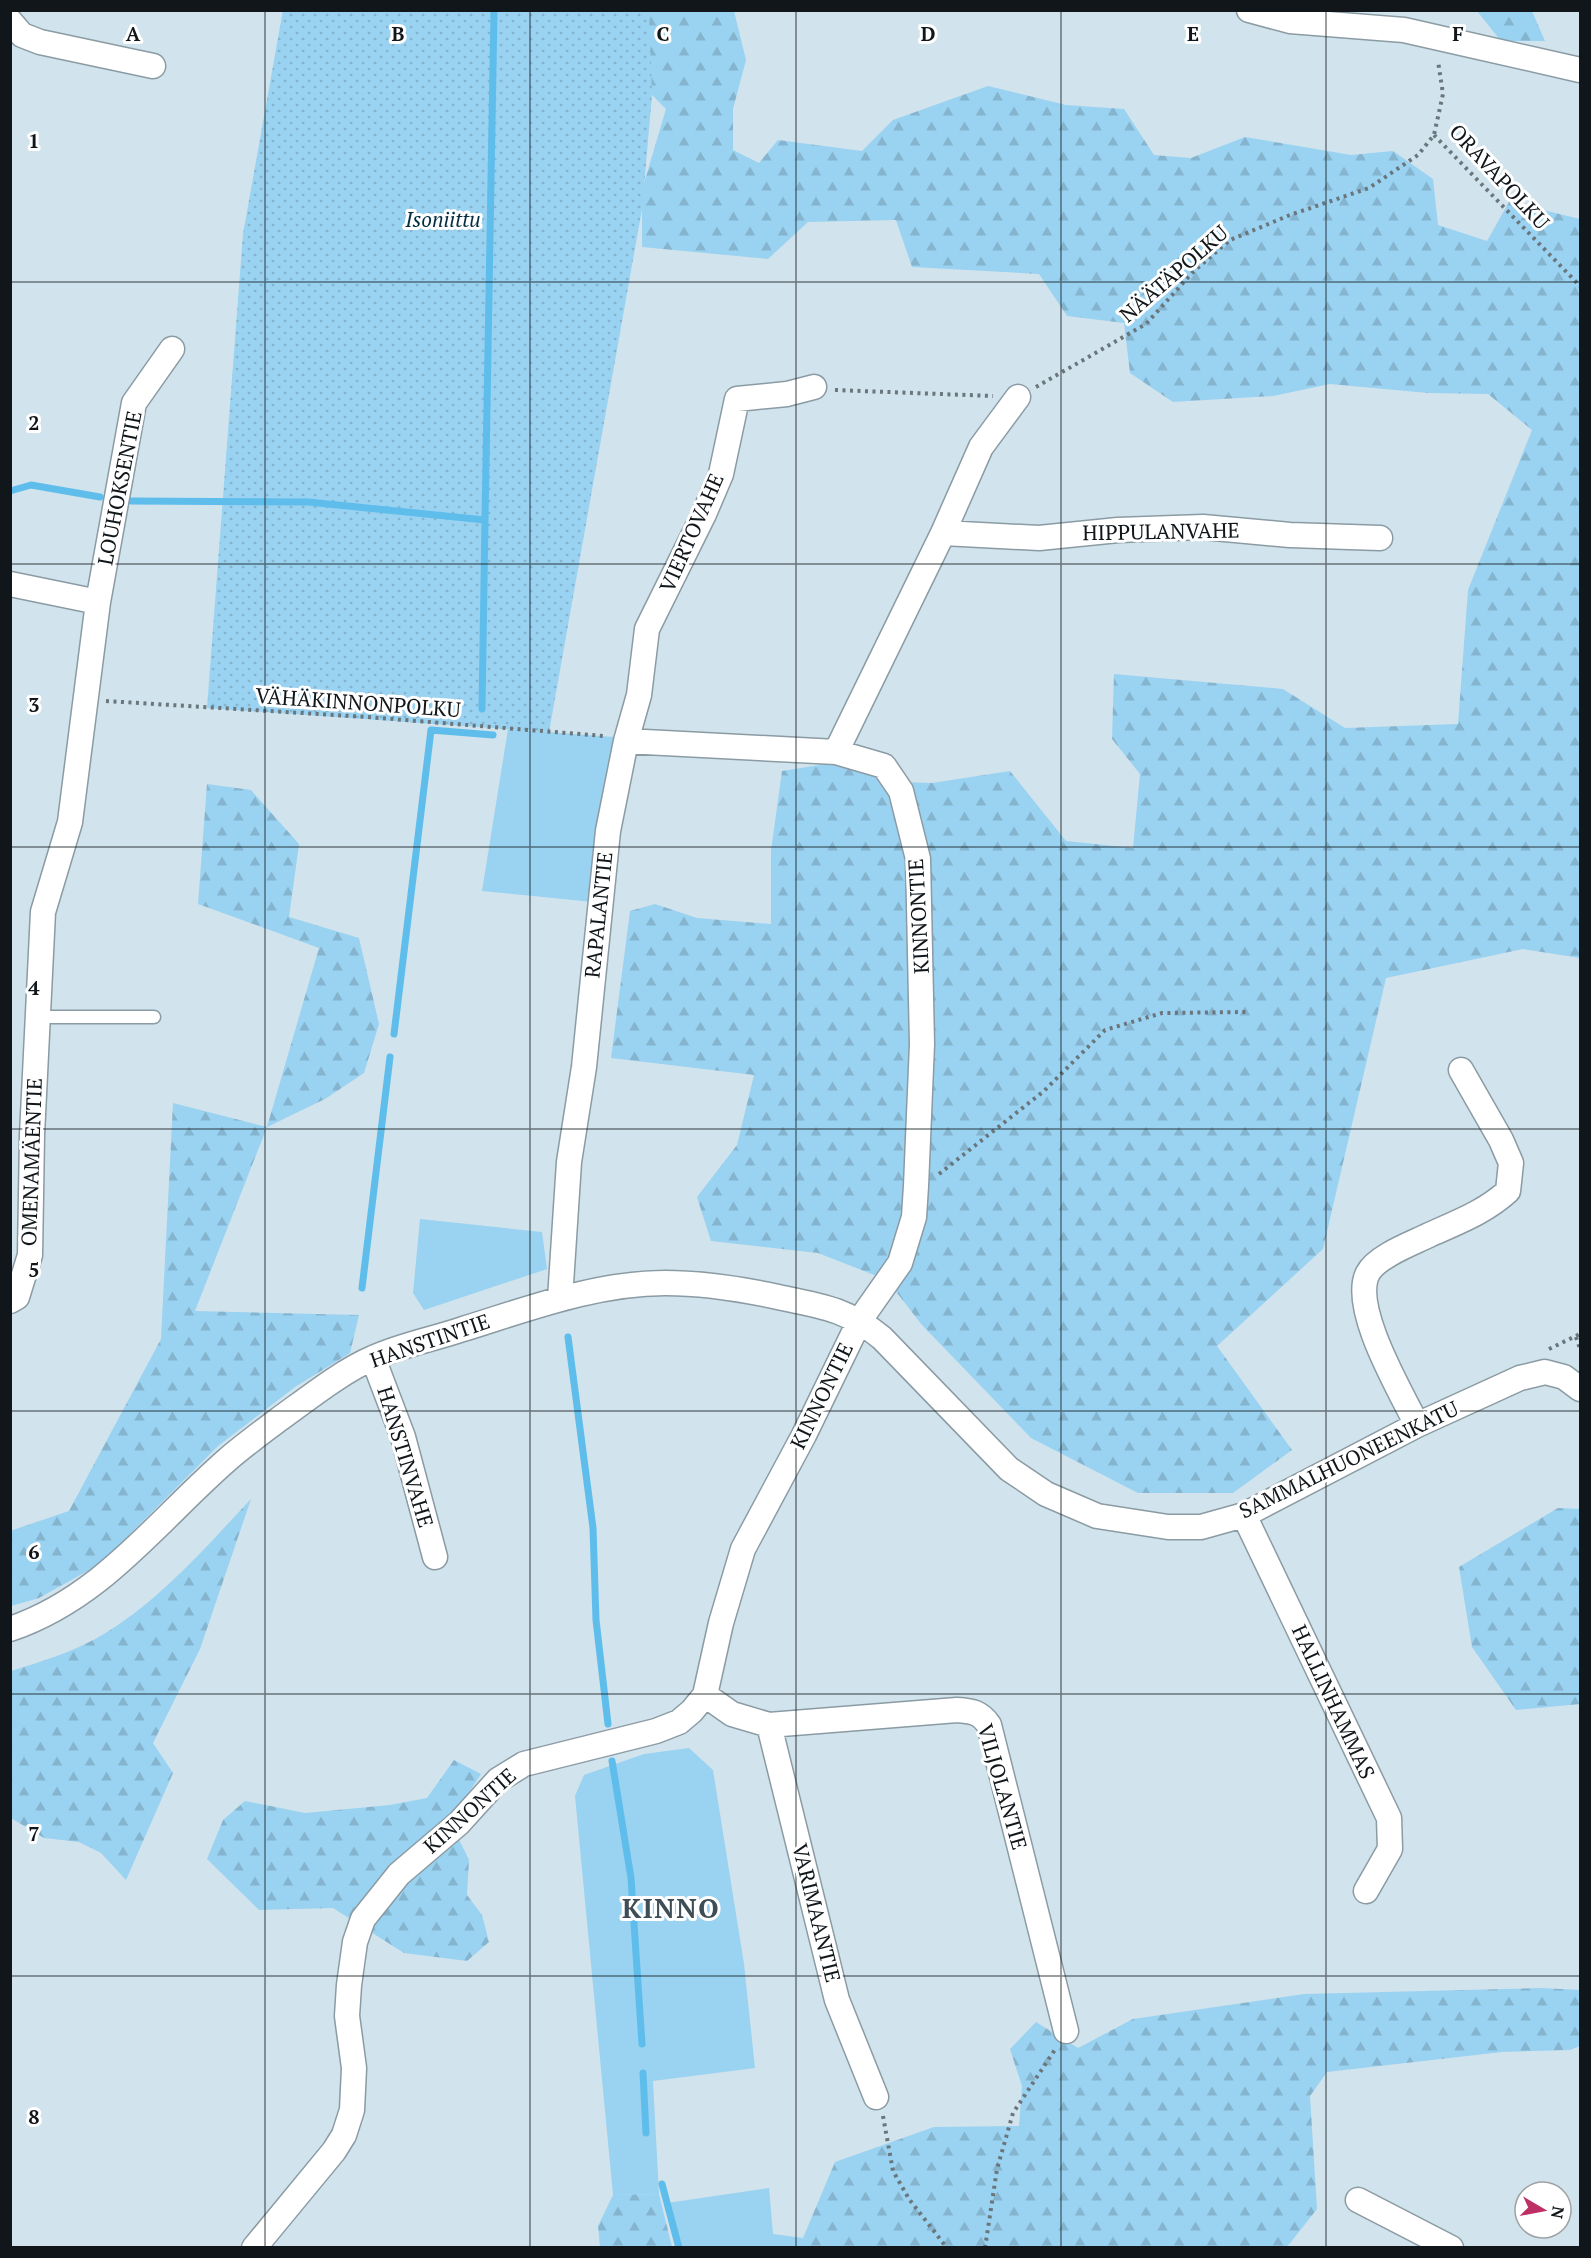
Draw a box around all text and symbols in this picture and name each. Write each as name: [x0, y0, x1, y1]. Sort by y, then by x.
text: A: [126, 20, 141, 47]
text: B: [392, 20, 405, 47]
text: C: [656, 20, 670, 47]
text: D: [921, 20, 935, 47]
text: E: [1187, 20, 1199, 47]
text: F: [1452, 20, 1464, 47]
street label: ORAVAPOLKU: [1444, 118, 1556, 235]
text: 1: [28, 127, 40, 154]
park label: Isoniittu: [404, 205, 481, 233]
street label: NÄÄTÄPOLKU: [1113, 218, 1233, 328]
street label: LOUHOKSENTIE: [90, 408, 148, 567]
text: 2: [28, 409, 40, 436]
street label: VIERTOVAHE: [652, 469, 730, 597]
street label: HIPPULANVAHE: [1082, 516, 1240, 546]
street label: VÄHÄKINNONPOLKU: [254, 681, 462, 723]
text: 3: [28, 691, 40, 718]
street label: RAPALANTIE: [577, 850, 619, 979]
street label: KINNONTIE: [901, 858, 935, 974]
text: 4: [28, 974, 40, 1001]
street label: OMENAMÄENTIE: [14, 1077, 48, 1247]
text: 5: [28, 1256, 40, 1283]
street label: HANSTINTIE: [366, 1307, 493, 1374]
street label: KINNONTIE: [783, 1338, 859, 1453]
street label: HANSTINVAHE: [371, 1383, 441, 1531]
street label: SAMMALHUONEENKATU: [1234, 1394, 1463, 1524]
text: 6: [28, 1538, 40, 1565]
street label: HALLINHAMMAS: [1286, 1620, 1382, 1783]
street label: VILJOLANTIE: [972, 1720, 1034, 1853]
street label: KINNONTIE: [417, 1761, 522, 1859]
text: 7: [28, 1820, 40, 1847]
street label: VARIMAANTIE: [786, 1840, 848, 1985]
district label: KINNO: [622, 1890, 720, 1926]
text: 8: [28, 2103, 40, 2130]
north arrow: [1513, 2180, 1573, 2240]
text: N: [1546, 2205, 1570, 2220]

